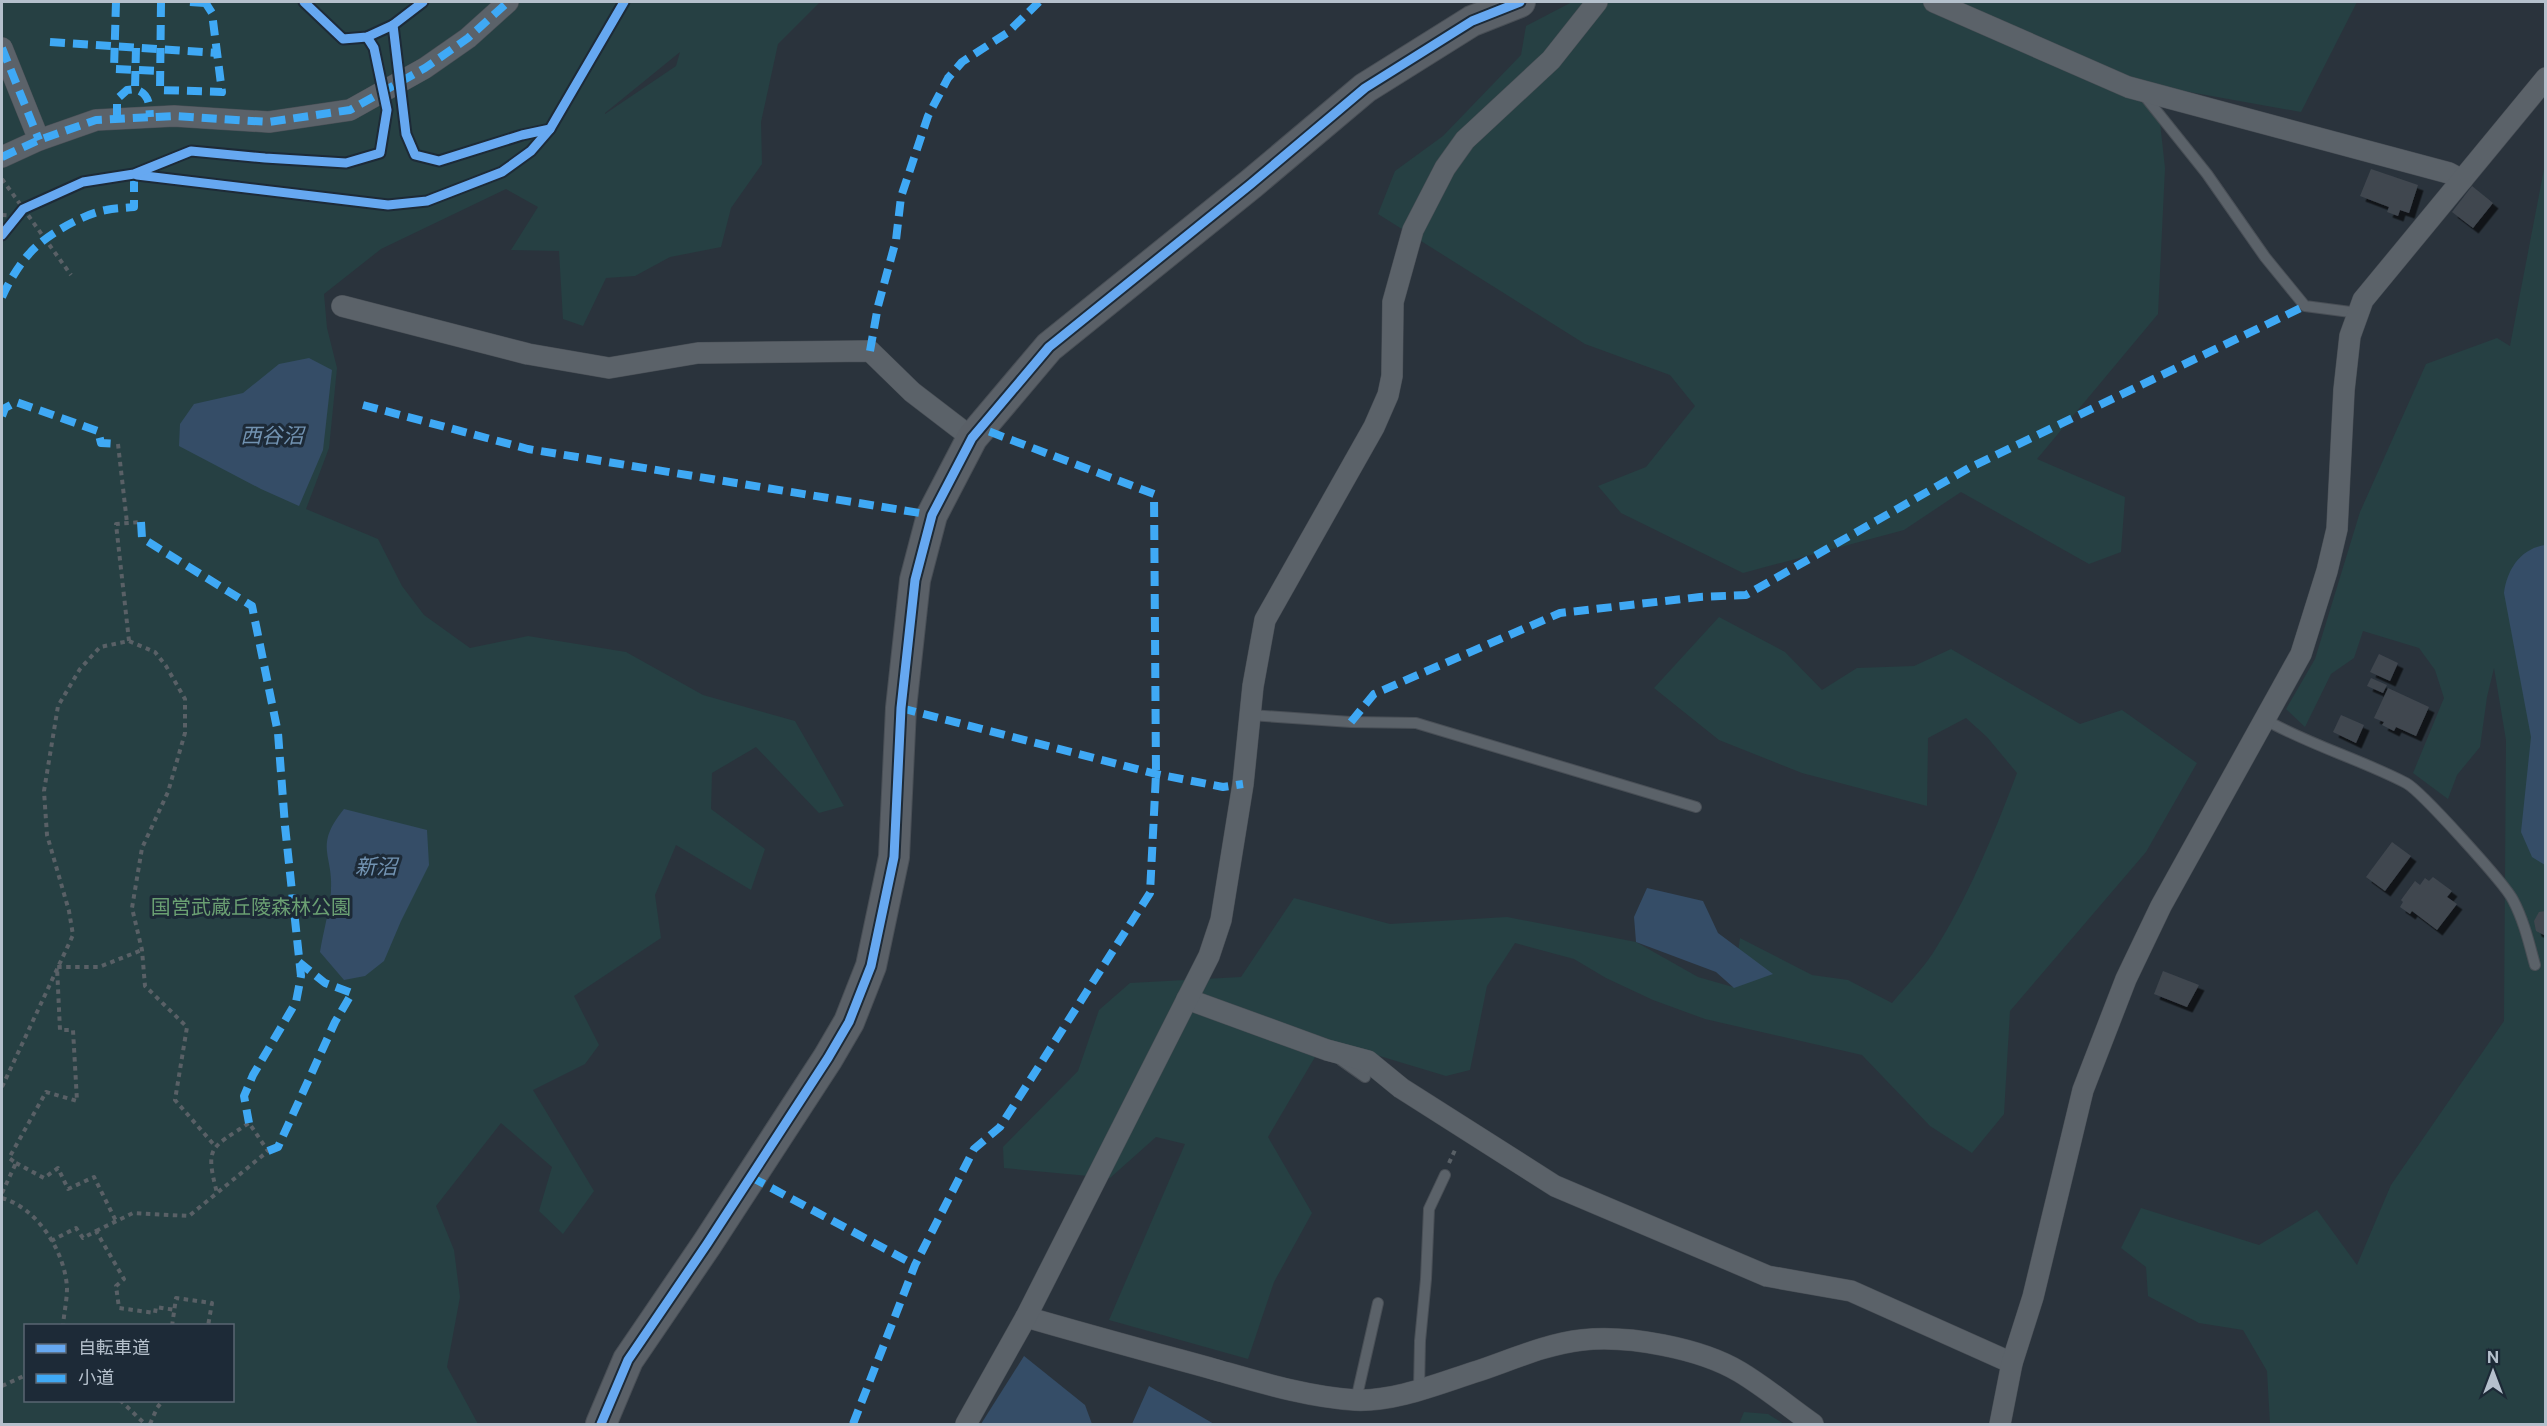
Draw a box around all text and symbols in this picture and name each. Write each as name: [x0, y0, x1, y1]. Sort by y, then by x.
water label: 西谷沼: [241, 423, 306, 448]
water label: 新沼: [355, 854, 400, 879]
park label: 国営武蔵丘陵森林公園: [151, 895, 351, 919]
legend: [24, 1324, 234, 1402]
text: 自転車道: [78, 1337, 150, 1358]
north arrow: [2463, 1342, 2523, 1402]
text: N: [2487, 1348, 2499, 1367]
text: 小道: [78, 1367, 114, 1388]

